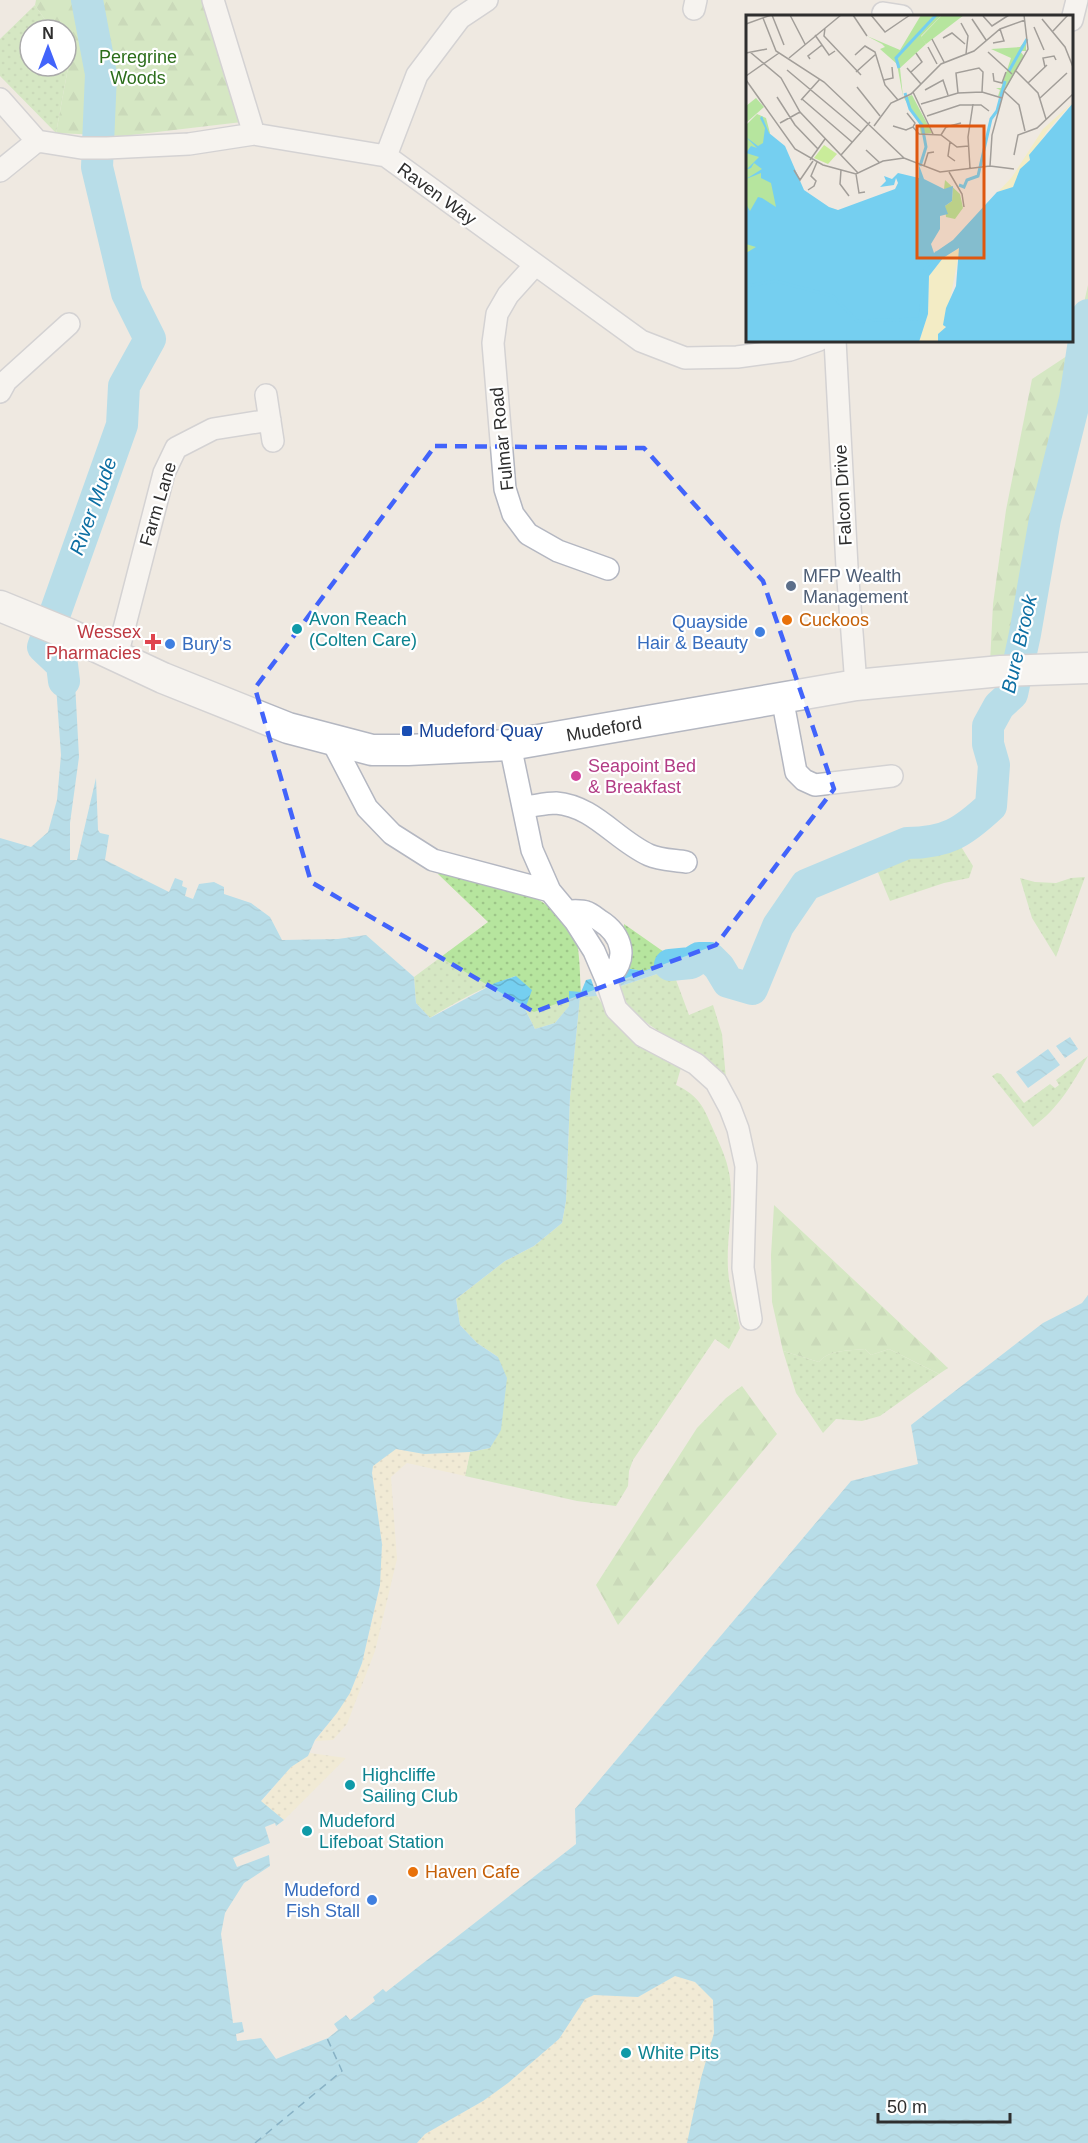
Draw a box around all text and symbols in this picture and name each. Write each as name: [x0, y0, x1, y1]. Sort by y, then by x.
inset map: [746, 15, 1073, 342]
north arrow: [18, 18, 78, 78]
text: N: [42, 25, 54, 42]
park label: Peregrine Woods: [99, 47, 177, 88]
street label: Raven Way: [394, 159, 480, 229]
street label: Fulmar Road: [487, 386, 517, 492]
street label: Falcon Drive: [830, 444, 856, 546]
water label: River Mude: [65, 454, 121, 558]
street label: Farm Lane: [136, 459, 180, 549]
place label: MFP Wealth Management: [803, 566, 908, 607]
marker: MFP Wealth Management: [784, 579, 798, 593]
water label: Bure Brook: [997, 592, 1041, 695]
place label: Avon Reach (Colten Care): [309, 609, 417, 650]
place label: Cuckoos: [799, 610, 869, 630]
place label: Quayside Hair & Beauty: [637, 612, 748, 653]
marker: Cuckoos: [780, 613, 794, 627]
place label: Wessex Pharmacies: [46, 622, 141, 663]
marker: Avon Reach (Colten Care): [290, 622, 304, 636]
marker: Quayside Hair & Beauty: [753, 625, 767, 639]
place label: Bury's: [182, 634, 231, 654]
marker: Wessex Pharmacies: [146, 635, 160, 649]
marker: Bury's: [163, 637, 177, 651]
street label: Mudeford: [565, 713, 643, 745]
place label: Mudeford Quay: [419, 721, 543, 741]
marker: Mudeford Quay: [400, 724, 414, 738]
place label: Seapoint Bed & Breakfast: [588, 756, 696, 797]
marker: Seapoint Bed & Breakfast: [569, 769, 583, 783]
place label: Highcliffe Sailing Club: [362, 1765, 458, 1806]
marker: Highcliffe Sailing Club: [343, 1778, 357, 1792]
place label: Mudeford Lifeboat Station: [319, 1811, 444, 1852]
marker: Mudeford Lifeboat Station: [300, 1824, 314, 1838]
place label: Haven Cafe: [425, 1862, 520, 1882]
marker: Haven Cafe: [406, 1865, 420, 1879]
place label: Mudeford Fish Stall: [284, 1880, 360, 1921]
marker: Mudeford Fish Stall: [365, 1893, 379, 1907]
place label: White Pits: [638, 2043, 719, 2063]
marker: White Pits: [619, 2046, 633, 2060]
scale bar: [878, 2086, 1010, 2124]
text: 50 m: [887, 2097, 927, 2117]

